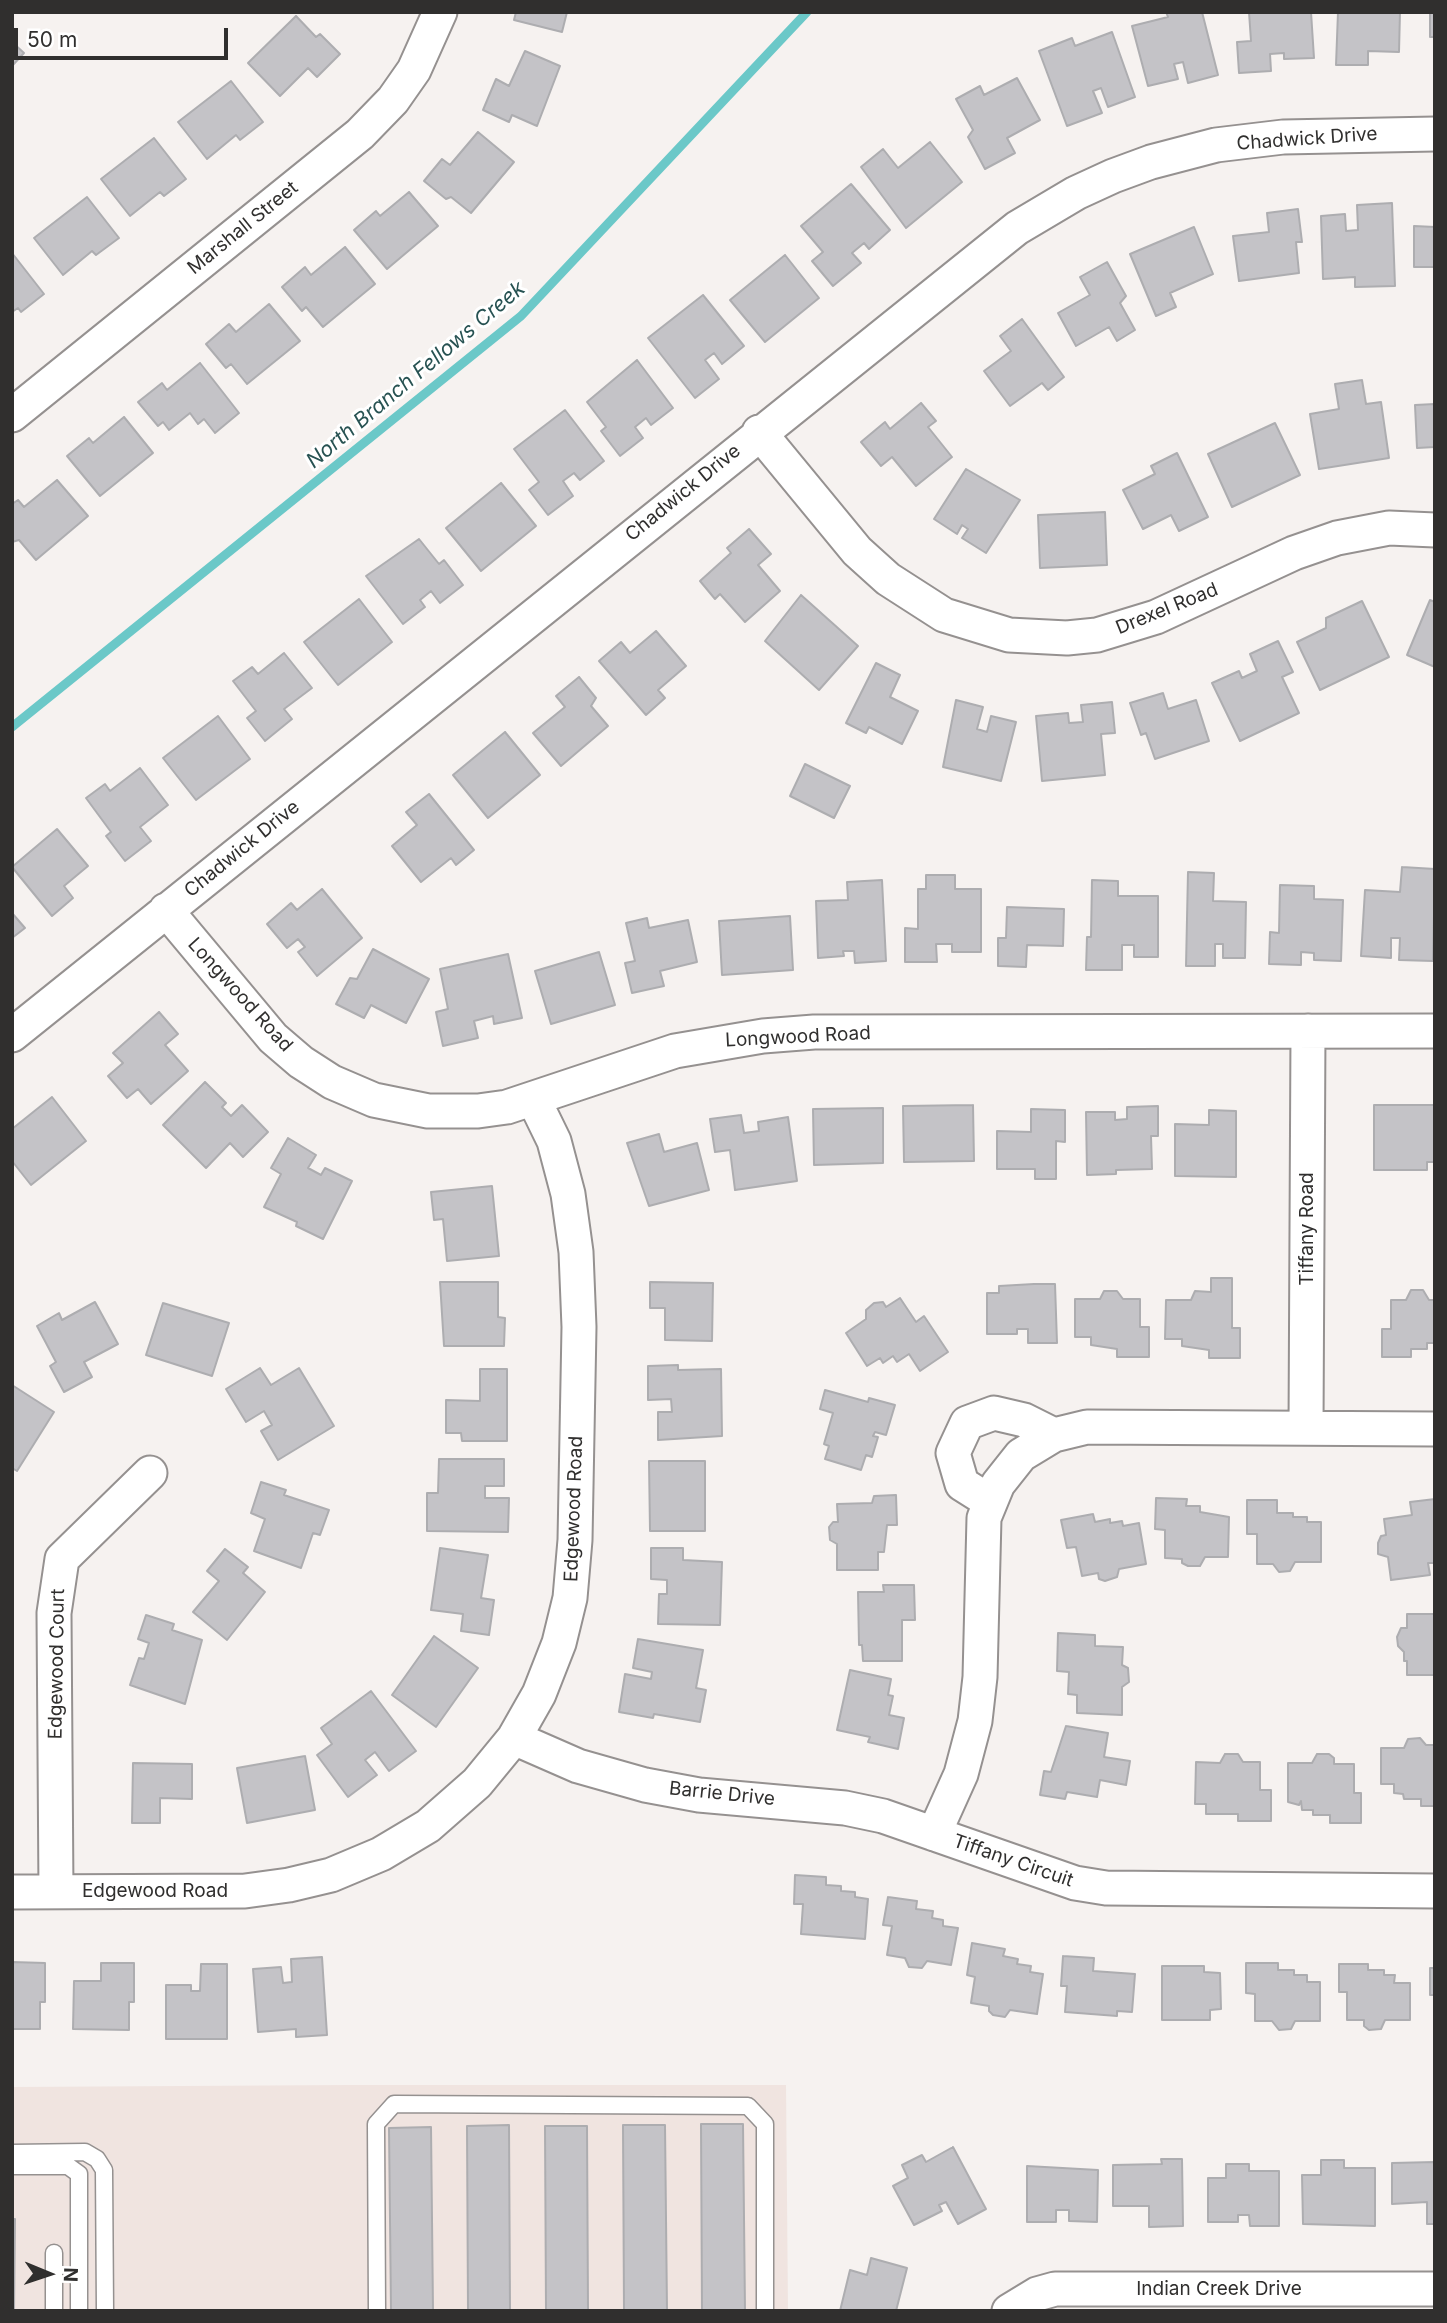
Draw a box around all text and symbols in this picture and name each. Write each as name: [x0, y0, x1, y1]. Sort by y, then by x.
scale bar: [18, 14, 231, 58]
text: 50 m: [27, 27, 77, 52]
street label: Chadwick Drive: [1236, 123, 1378, 155]
street label: Marshall Street: [183, 177, 303, 279]
water label: North Branch Fellows Creek: [302, 276, 530, 474]
street label: Chadwick Drive: [621, 440, 745, 546]
street label: Drexel Road: [1113, 578, 1221, 640]
street label: Chadwick Drive: [180, 796, 304, 902]
street label: Longwood Road: [183, 933, 297, 1057]
street label: Longwood Road: [725, 1022, 871, 1052]
street label: Tiffany Road: [1296, 1172, 1318, 1286]
street label: Edgewood Road: [560, 1436, 588, 1582]
street label: Edgewood Court: [44, 1589, 70, 1739]
street label: Barrie Drive: [668, 1777, 776, 1811]
street label: Tiffany Circuit: [950, 1830, 1076, 1892]
street label: Edgewood Road: [82, 1880, 228, 1902]
north arrow: [14, 2239, 84, 2309]
text: N: [59, 2267, 82, 2282]
street label: Indian Creek Drive: [1136, 2278, 1302, 2300]

